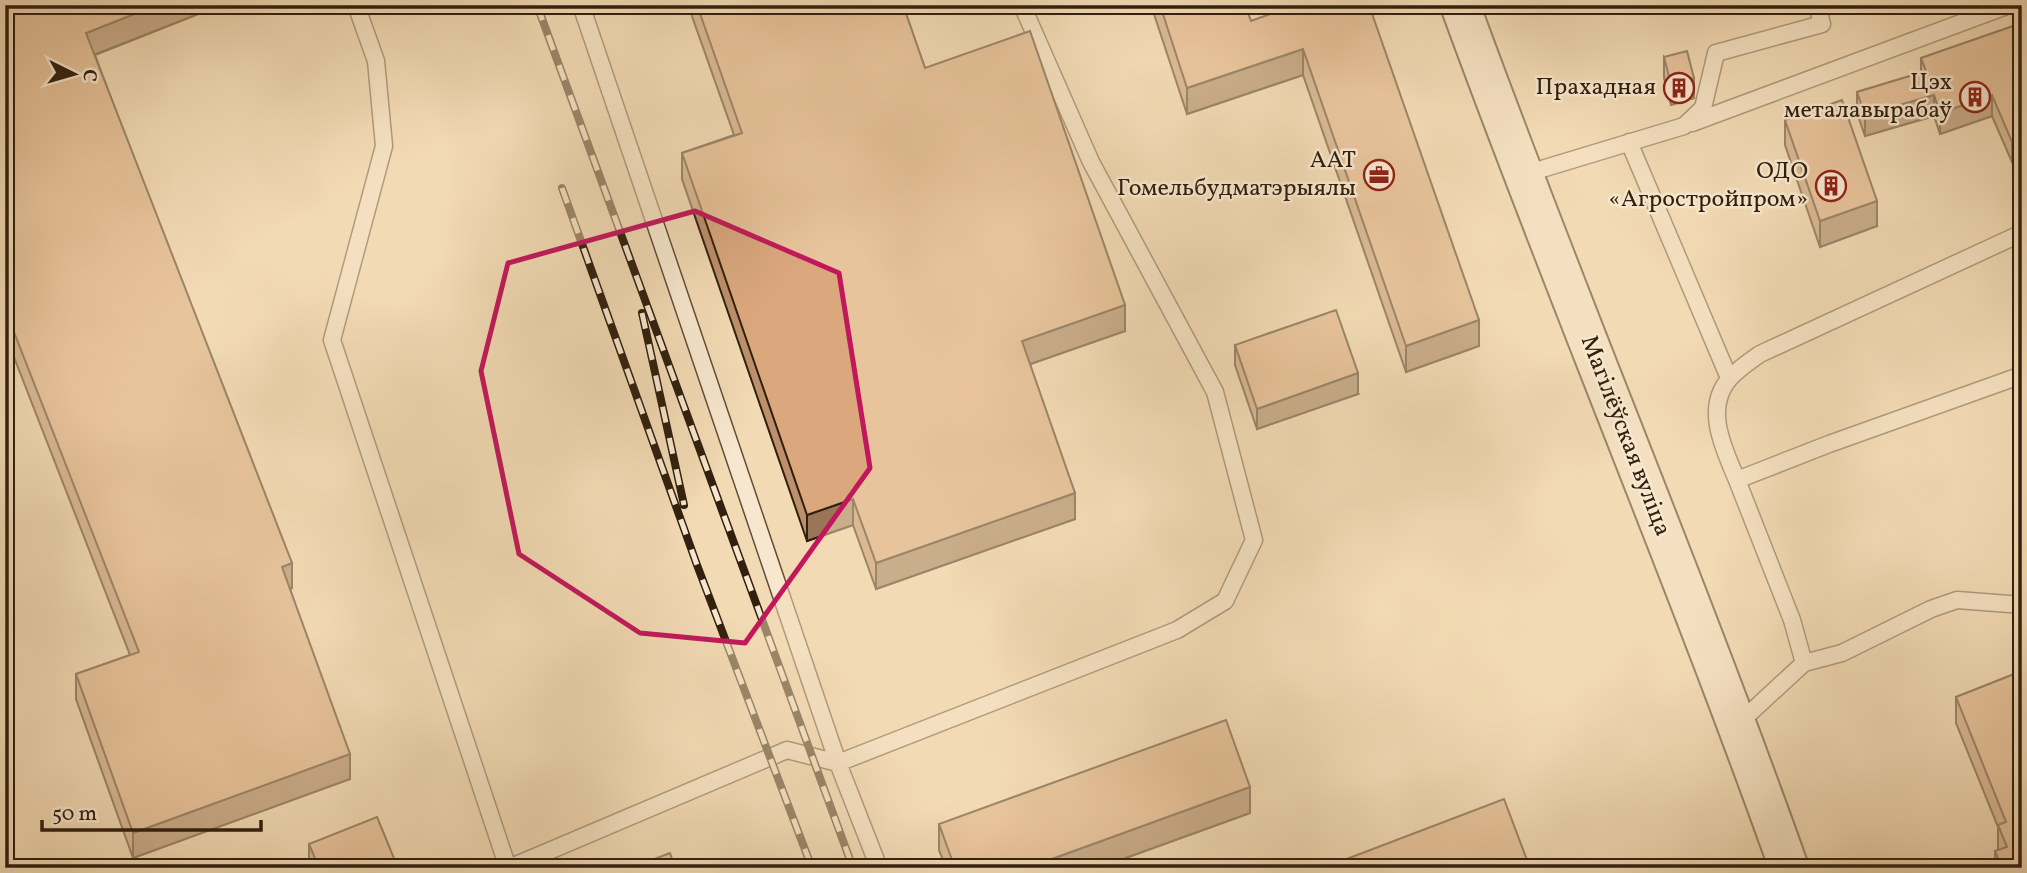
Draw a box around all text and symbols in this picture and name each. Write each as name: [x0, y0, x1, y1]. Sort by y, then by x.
north arrow: [38, 38, 108, 108]
place label: Цэх металавырабаў: [1784, 66, 1952, 128]
text: С: [75, 68, 102, 83]
place label: Прахадная: [1536, 71, 1656, 105]
building icon: Прахадная: [1662, 71, 1696, 105]
building icon: Цэх металавырабаў: [1958, 80, 1992, 114]
place label: ААТ Гомельбудматэрыялы: [1117, 144, 1356, 206]
place label: ОДО «Агростройпром»: [1609, 155, 1808, 217]
office icon: ААТ Гомельбудматэрыялы: [1362, 158, 1396, 192]
building icon: ОДО «Агростройпром»: [1814, 169, 1848, 203]
street label: Магілёўская вуліца: [1571, 331, 1679, 541]
scale bar: [42, 789, 261, 833]
text: 50 m: [52, 800, 97, 829]

